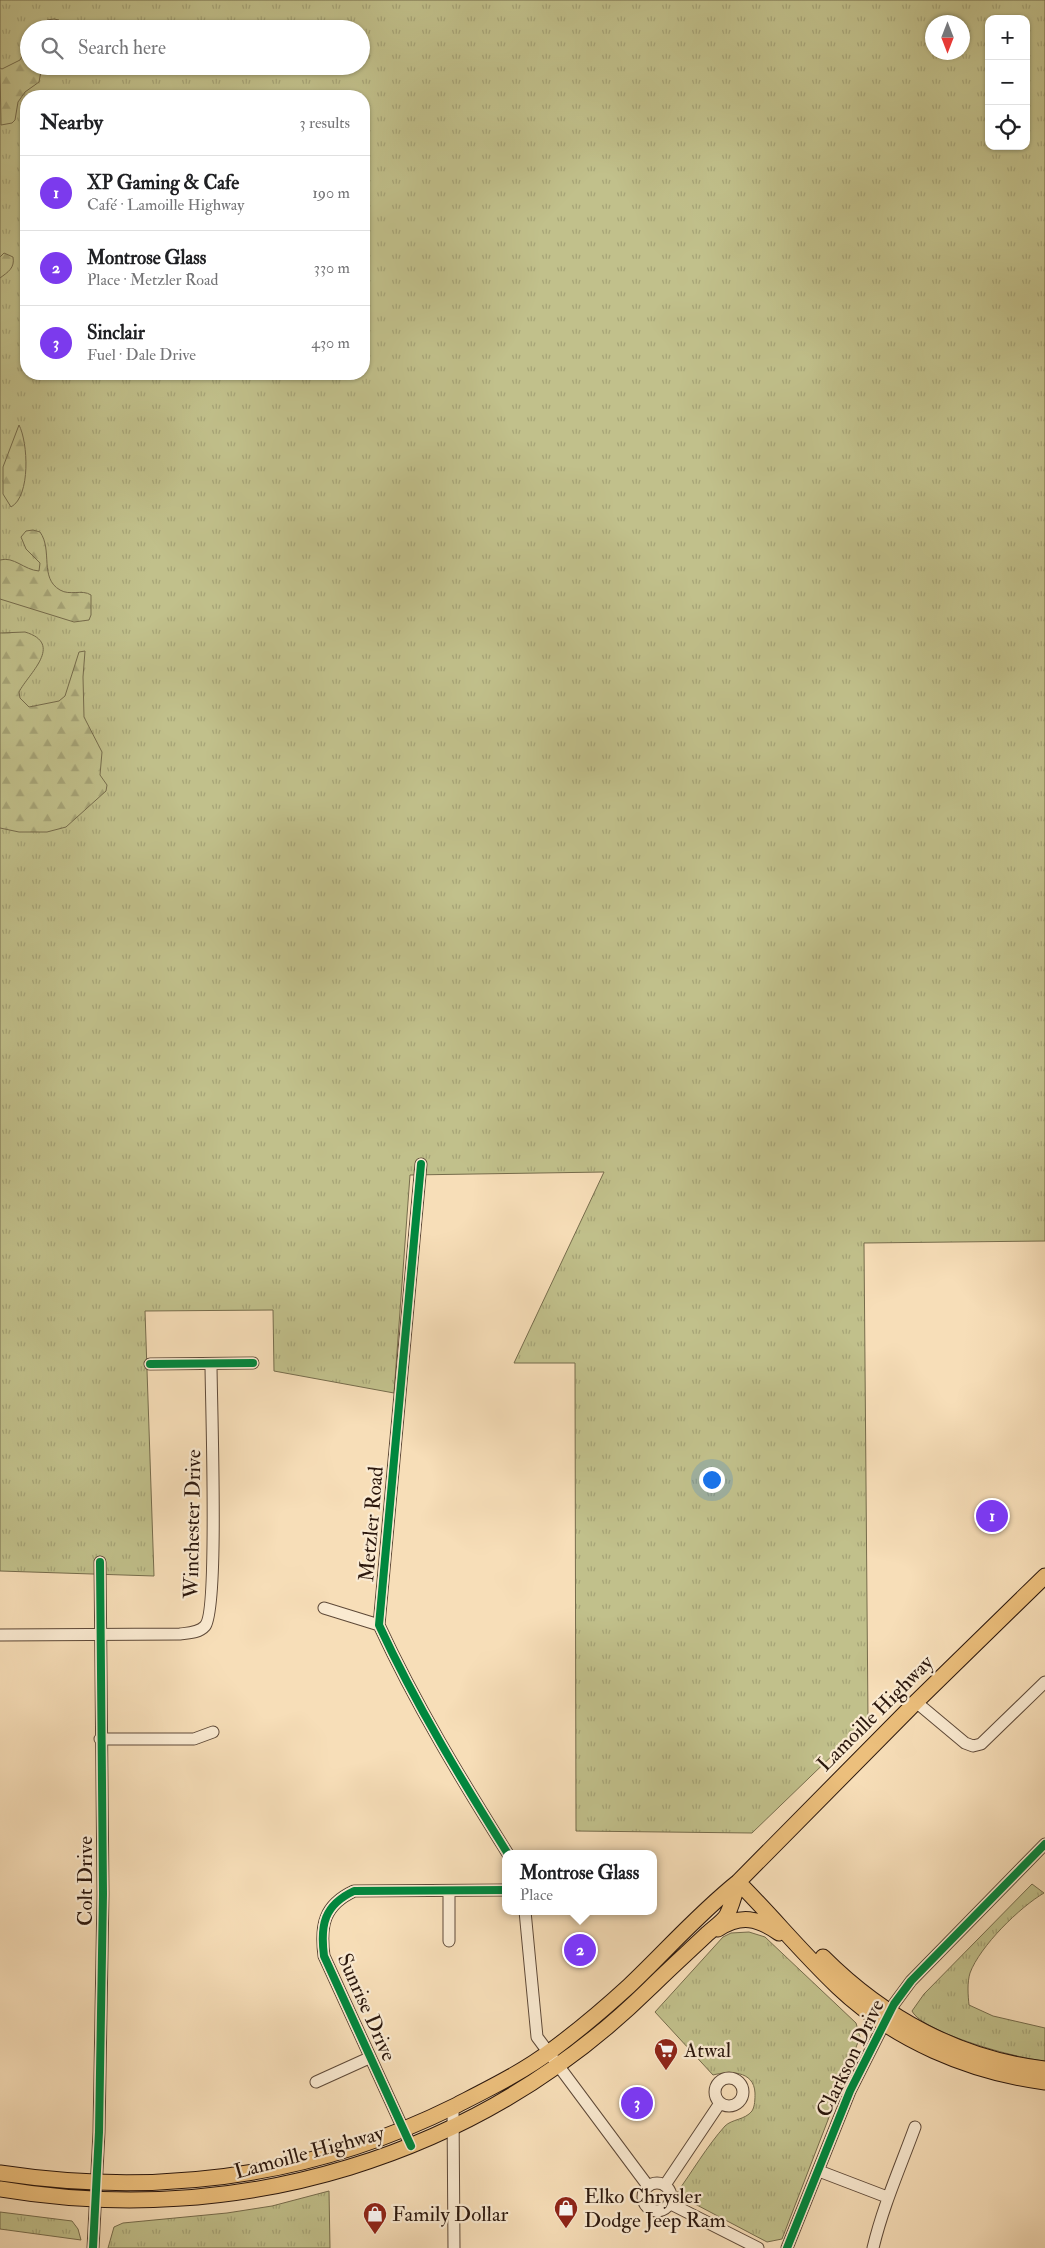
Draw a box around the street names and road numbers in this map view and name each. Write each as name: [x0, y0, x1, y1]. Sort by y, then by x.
street label: Winchester Drive: [178, 1449, 207, 1600]
street label: Metzler Road: [353, 1464, 390, 1583]
street label: Lamoille Highway: [811, 1649, 940, 1777]
street label: Colt Drive: [72, 1836, 99, 1926]
street label: Sunrise Drive: [331, 1949, 402, 2066]
street label: Clarkson Drive: [810, 1995, 891, 2122]
street label: Lamoille Highway: [231, 2119, 388, 2185]

